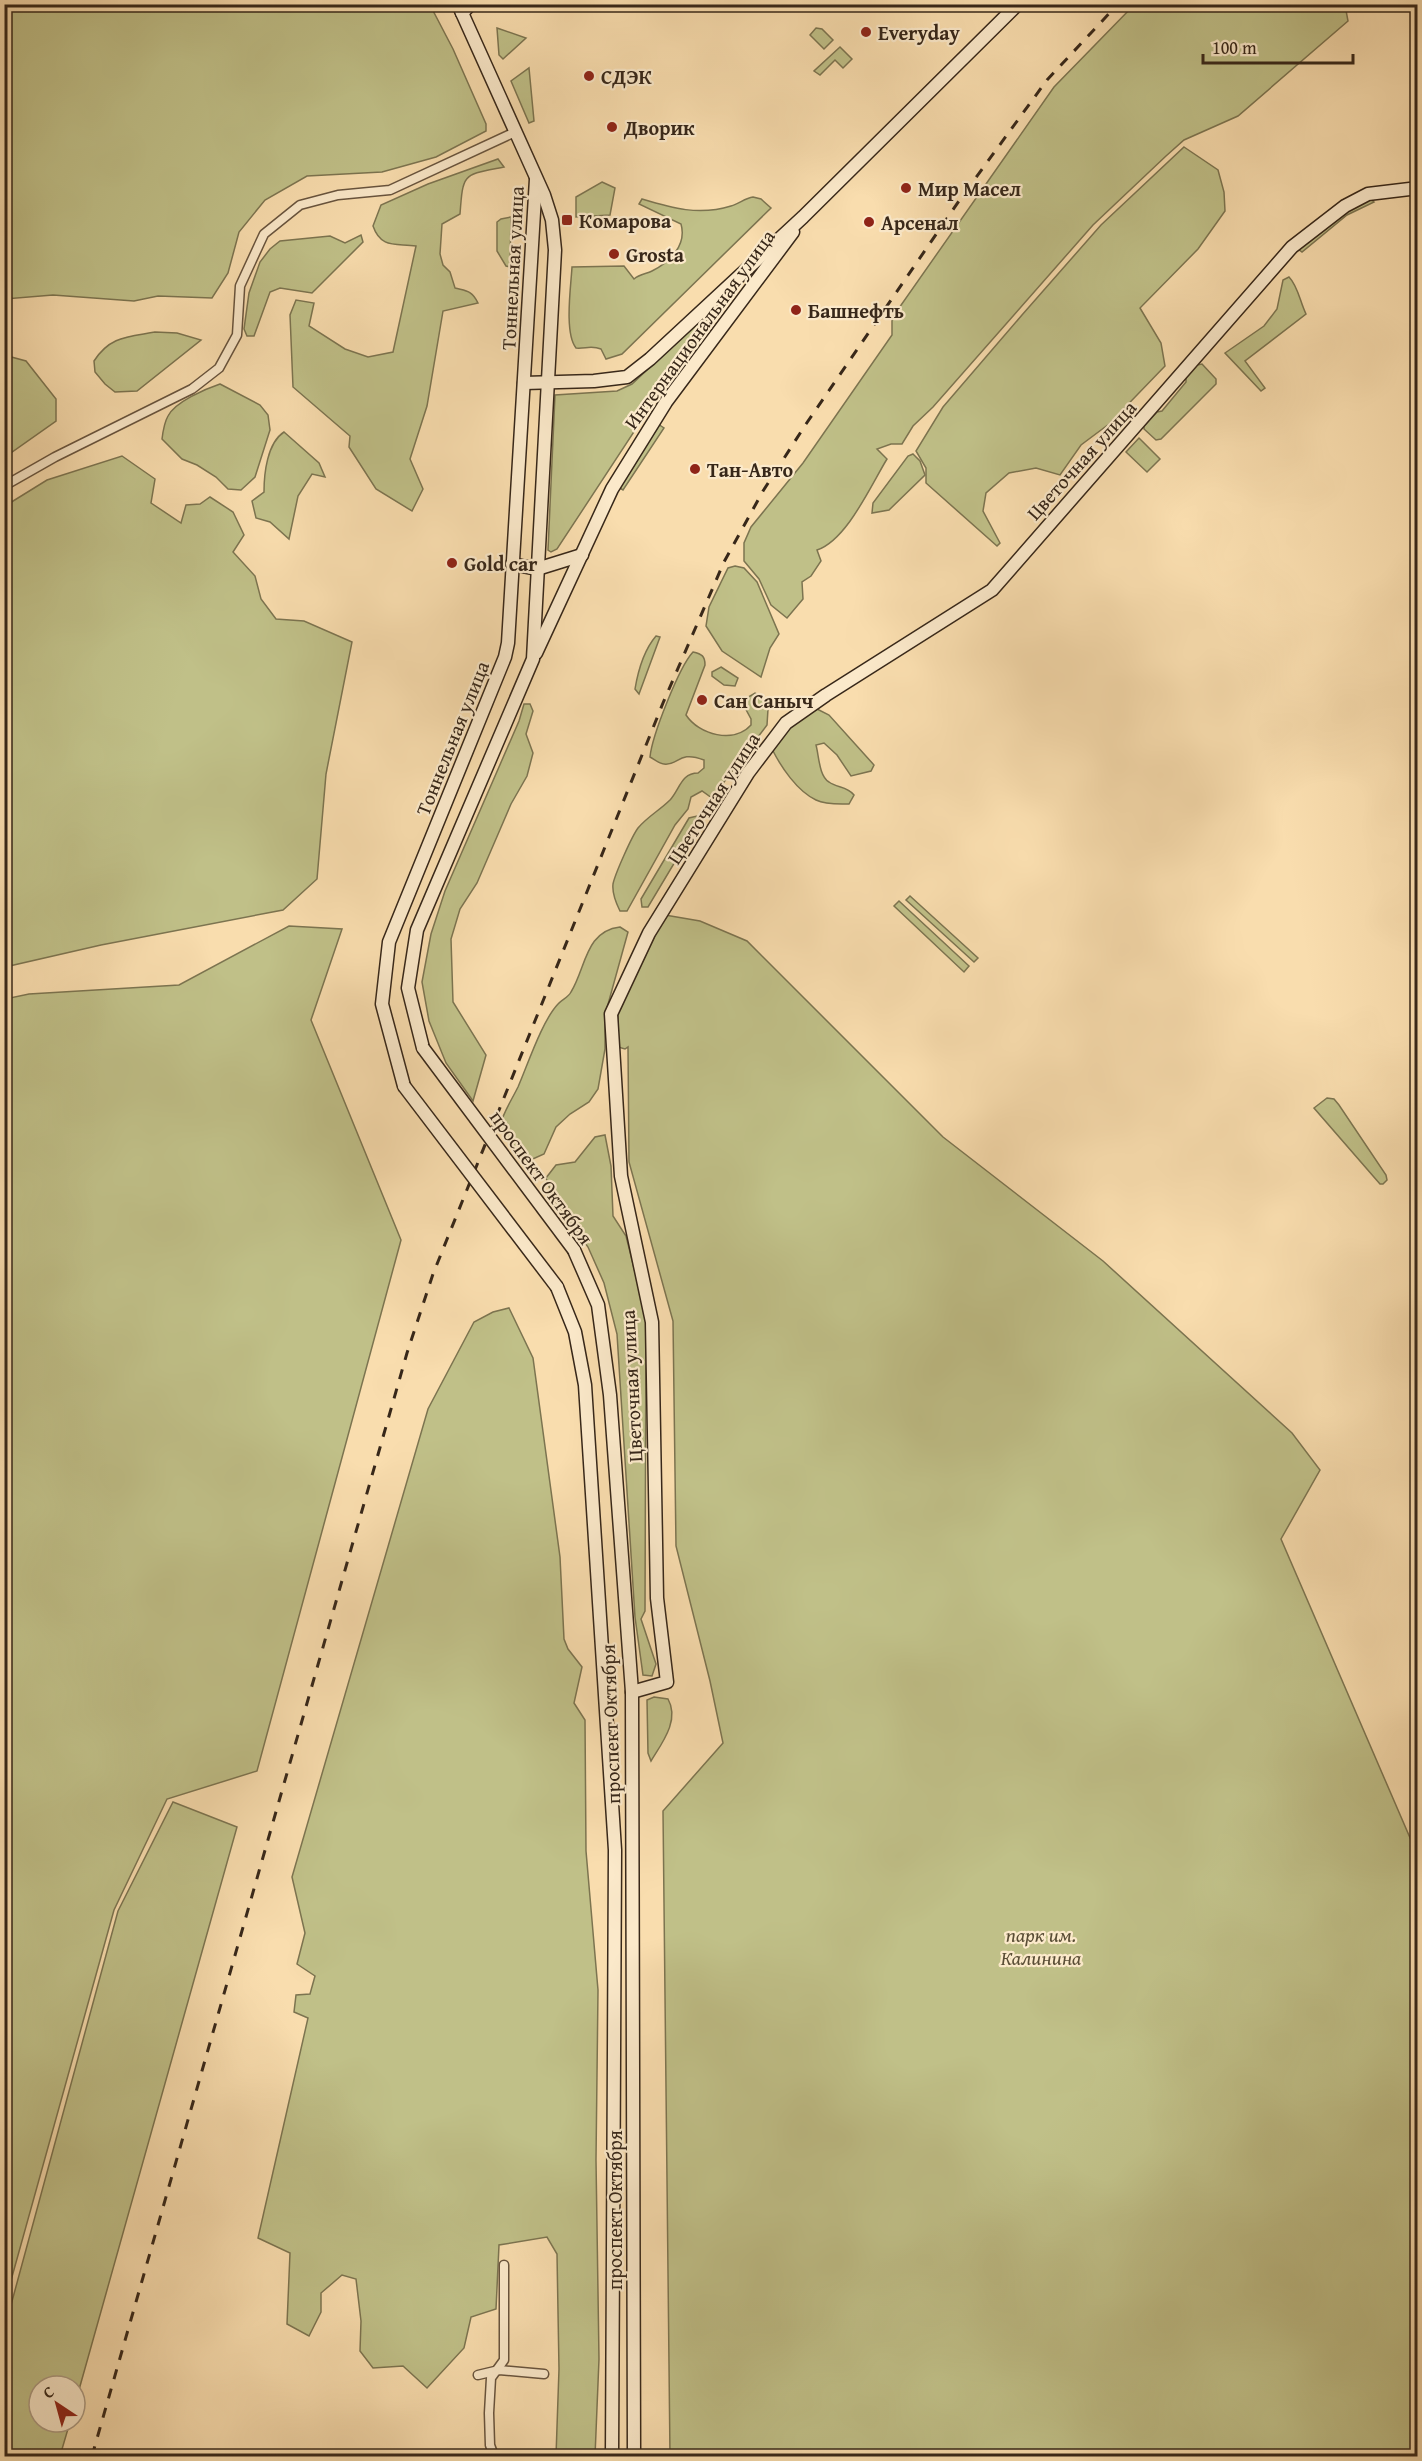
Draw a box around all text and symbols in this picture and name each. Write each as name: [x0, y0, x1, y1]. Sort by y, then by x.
place label: Everyday: [878, 18, 960, 47]
marker: Everyday: [859, 25, 873, 39]
scale bar: [1203, 27, 1353, 65]
text: 100 m: [1212, 34, 1257, 61]
place label: СДЭК: [601, 62, 652, 91]
marker: СДЭК: [582, 69, 596, 83]
place label: Дворик: [623, 113, 695, 142]
marker: Дворик: [605, 120, 619, 134]
place label: Мир Масел: [918, 174, 1021, 203]
marker: Мир Масел: [899, 181, 913, 195]
street label: Тоннельная улица: [493, 185, 531, 351]
place label: Комарова: [579, 206, 672, 235]
place label: Арсенал: [881, 208, 959, 237]
marker: Комарова: [560, 213, 574, 227]
marker: Арсенал: [862, 215, 876, 229]
street label: Интернациональная улица: [617, 223, 782, 435]
place label: Grosta: [626, 240, 685, 269]
marker: Grosta: [607, 247, 621, 261]
place label: Башнефть: [808, 296, 904, 325]
marker: Башнефть: [789, 303, 803, 317]
street label: Цветочная улица: [1019, 393, 1143, 526]
place label: Тан-Авто: [707, 455, 793, 484]
marker: Тан-Авто: [688, 462, 702, 476]
place label: Gold car: [464, 549, 538, 578]
marker: Gold car: [445, 556, 459, 570]
street label: Тоннельная улица: [408, 656, 496, 820]
place label: Сан Саныч: [714, 686, 814, 715]
marker: Сан Саныч: [695, 693, 709, 707]
street label: Цветочная улица: [659, 726, 767, 870]
street label: проспект Октября: [483, 1104, 601, 1250]
street label: Цветочная улица: [613, 1309, 649, 1463]
street label: проспект Октября: [593, 1644, 627, 1804]
park label: парк им. Калинина: [1001, 1920, 1082, 1972]
street label: проспект Октября: [600, 2130, 629, 2290]
north arrow: [27, 2374, 87, 2434]
text: С: [37, 2379, 59, 2404]

